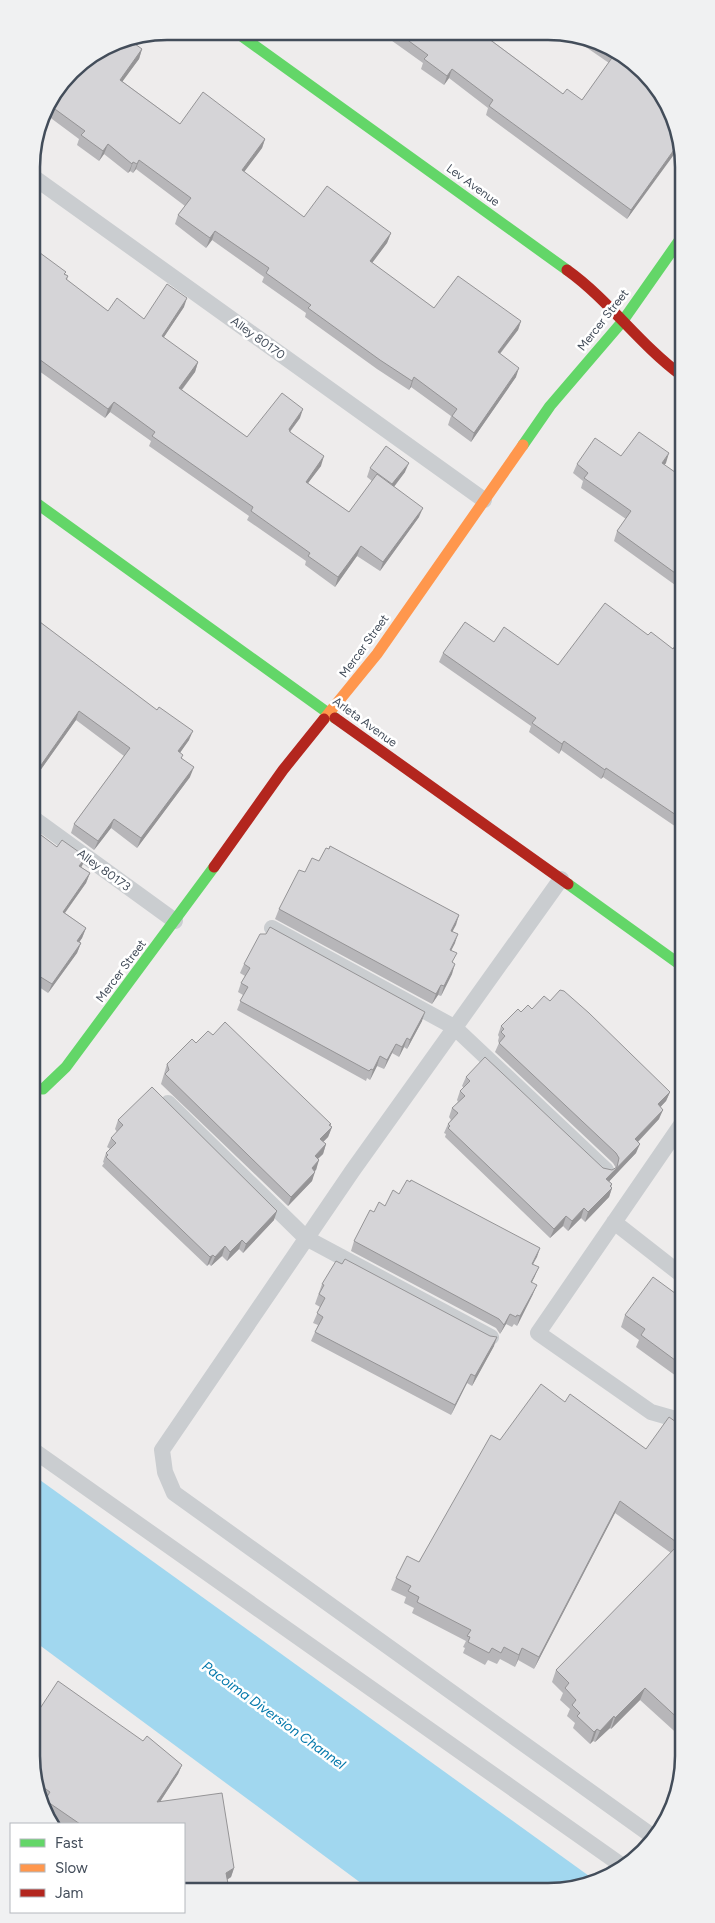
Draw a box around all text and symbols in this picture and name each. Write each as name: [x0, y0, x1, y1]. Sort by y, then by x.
street label: Lev Avenue: [444, 161, 503, 209]
street label: Mercer Street: [575, 286, 632, 354]
street label: Alley 80170: [228, 314, 288, 362]
street label: Mercer Street: [336, 611, 392, 680]
street label: Arleta Avenue: [330, 694, 400, 750]
street label: Alley 80173: [75, 846, 133, 894]
street label: Mercer Street: [93, 937, 149, 1005]
water label: Pacoima Diversion Channel: [199, 1658, 349, 1774]
legend: [10, 1823, 185, 1913]
text: Fast: [55, 1834, 84, 1852]
text: Slow: [55, 1859, 88, 1877]
text: Jam: [55, 1884, 83, 1902]

